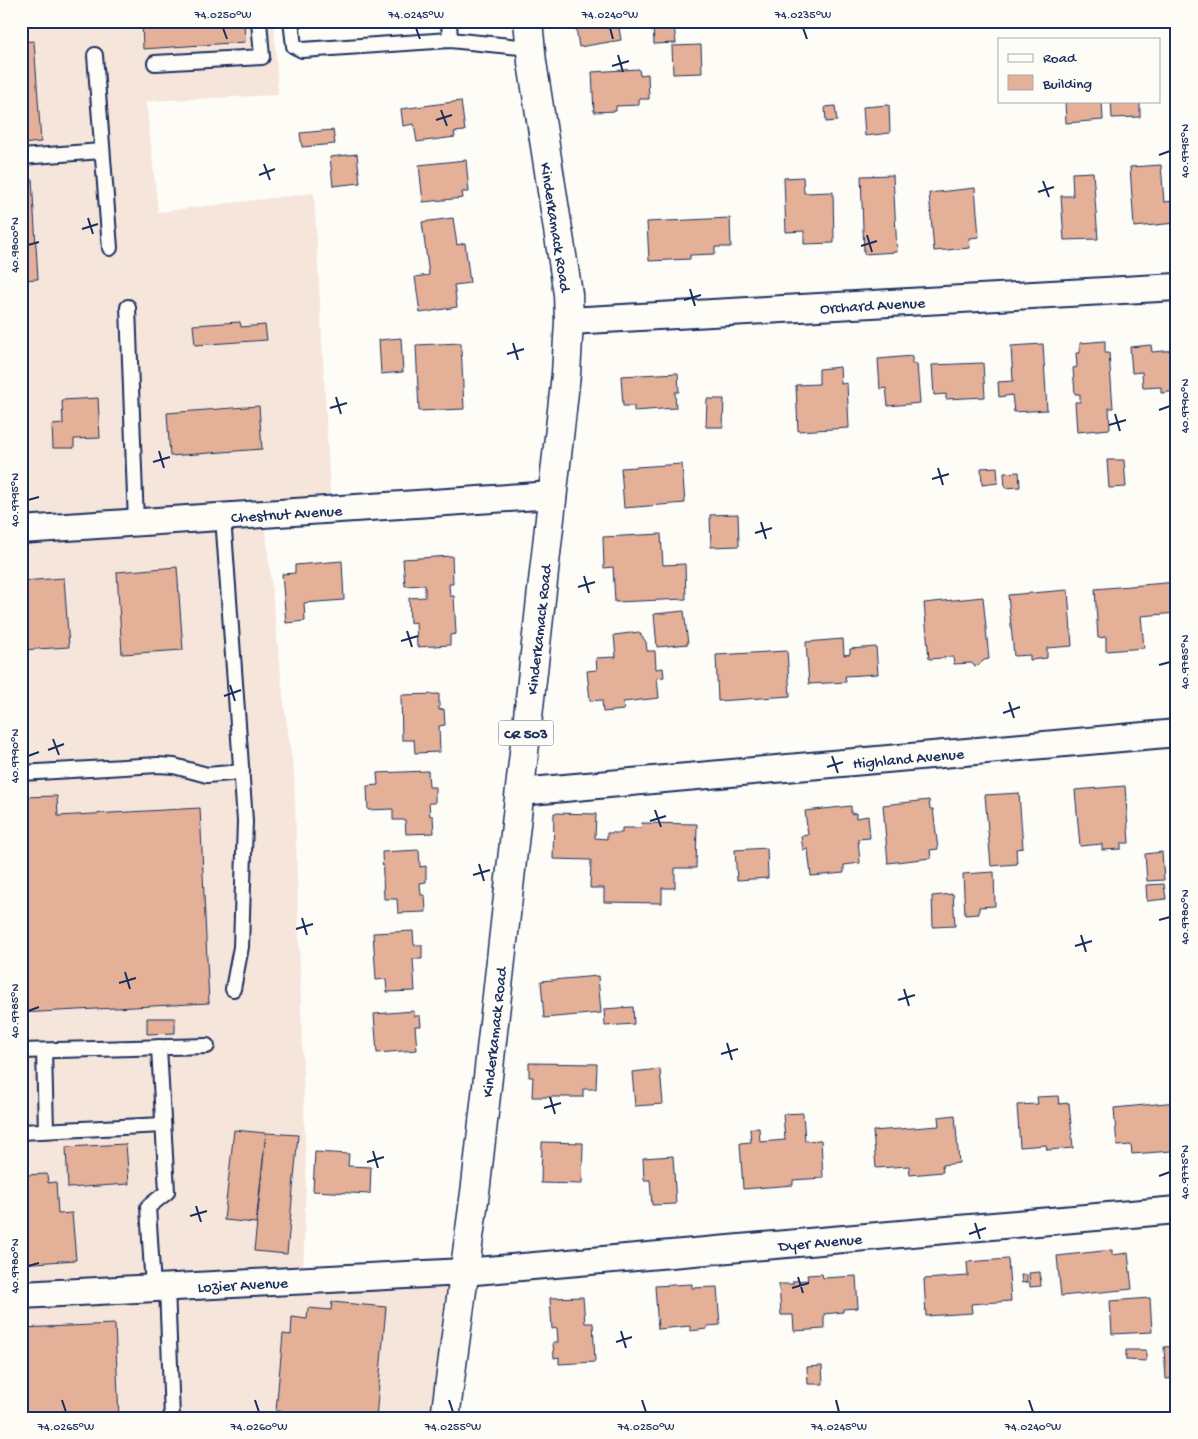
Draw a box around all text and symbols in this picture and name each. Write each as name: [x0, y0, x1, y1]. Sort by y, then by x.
text: 74.0250°W: [193, 9, 252, 23]
text: 74.0245°W: [387, 9, 444, 23]
text: 74.0240°W: [581, 9, 638, 23]
text: 74.0235°W: [774, 9, 831, 23]
legend: [998, 38, 1160, 102]
text: Road: [1043, 50, 1077, 68]
text: Building: [1042, 76, 1092, 94]
text: 40.9795°N: [1179, 124, 1193, 178]
street label: Kinderkamack Road: [534, 161, 573, 295]
text: 40.9800°N: [9, 217, 23, 273]
street label: Orchard Avenue: [820, 295, 927, 320]
text: 40.9790°N: [1179, 379, 1193, 433]
text: 40.9795°N: [9, 473, 23, 527]
street label: Chestnut Avenue: [230, 503, 344, 529]
street label: Kinderkamack Road: [524, 562, 558, 696]
text: 40.9785°N: [1179, 635, 1193, 689]
road number: CR 503: [498, 720, 554, 746]
text: 40.9790°N: [9, 729, 23, 783]
street label: Highland Avenue: [852, 746, 966, 775]
text: 40.9780°N: [1179, 889, 1193, 945]
street label: Kinderkamack Road: [480, 965, 513, 1098]
text: 40.9785°N: [9, 984, 23, 1038]
text: 40.9775°N: [1179, 1145, 1193, 1199]
street label: Dyer Avenue: [777, 1231, 864, 1258]
text: 40.9780°N: [9, 1238, 23, 1294]
street label: Lozier Avenue: [197, 1275, 289, 1299]
text: 74.0265°W: [37, 1421, 94, 1435]
text: 74.0260°W: [230, 1421, 287, 1435]
text: 74.0255°W: [424, 1421, 481, 1435]
text: 74.0250°W: [616, 1421, 675, 1435]
text: 74.0245°W: [810, 1421, 867, 1435]
text: 74.0240°W: [1004, 1421, 1061, 1435]

